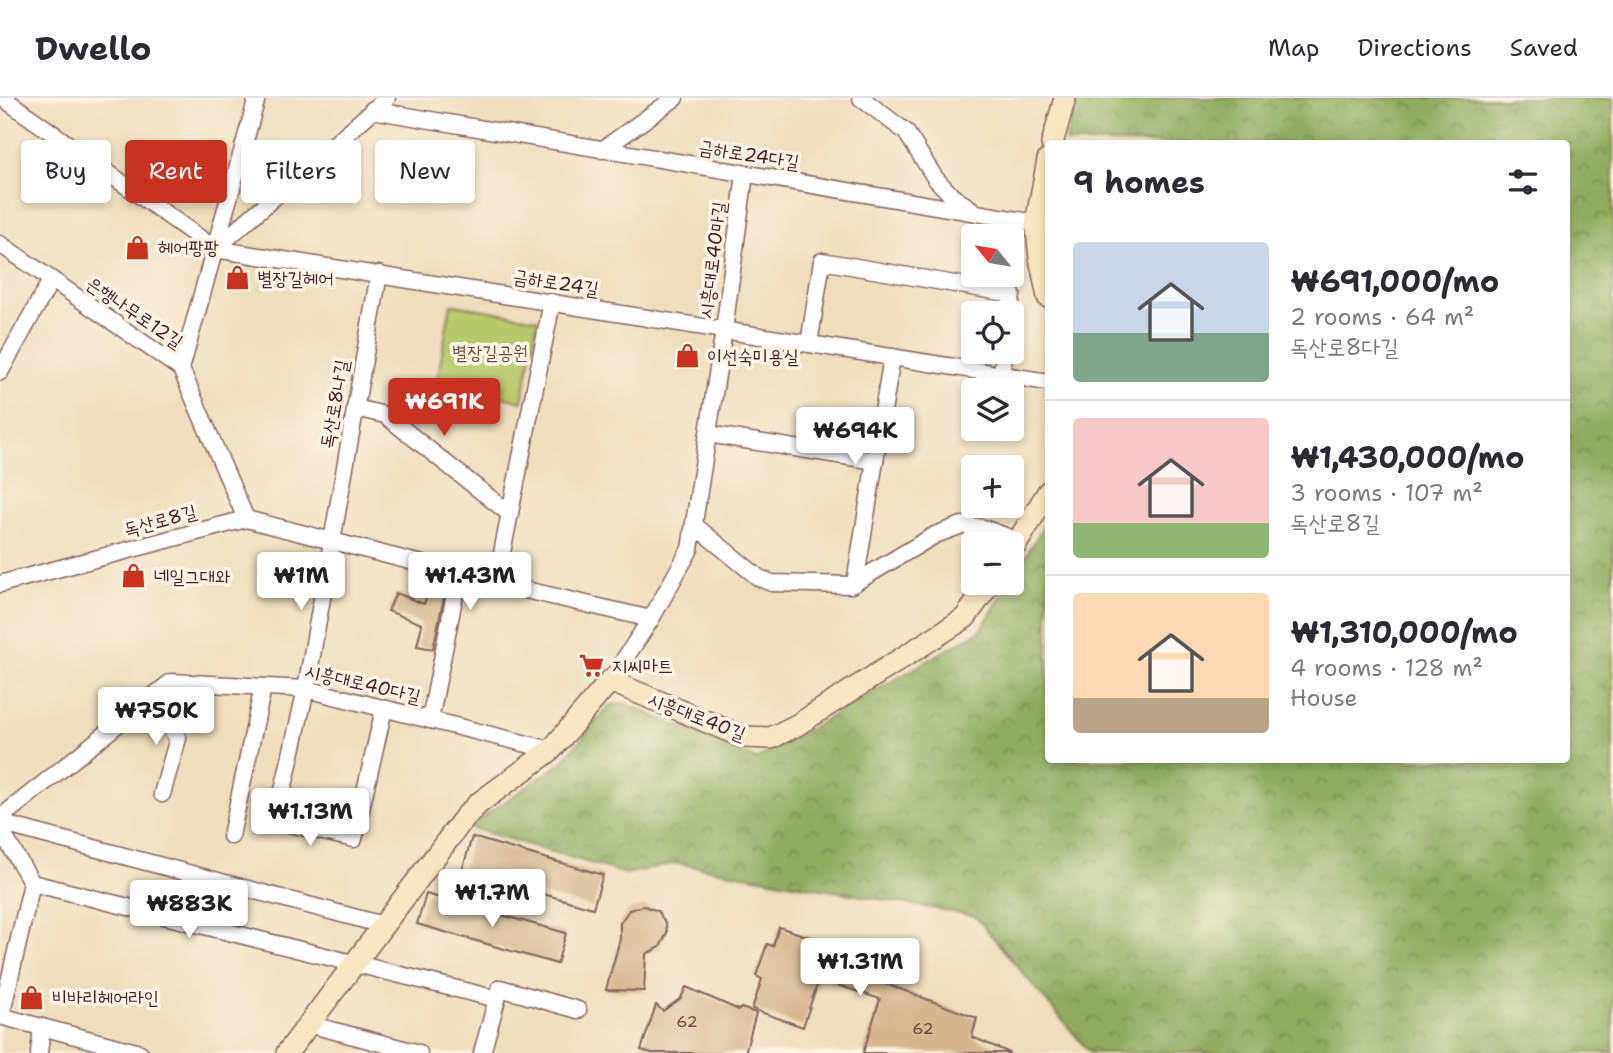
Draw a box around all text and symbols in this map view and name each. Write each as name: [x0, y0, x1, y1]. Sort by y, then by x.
text: Dwello: [35, 26, 151, 71]
text: Map: [1268, 32, 1319, 64]
text: Directions: [1357, 32, 1472, 64]
text: Saved: [1510, 32, 1578, 64]
street label: 금하로24다길: [697, 134, 801, 175]
chip: Buy: [21, 140, 111, 203]
chip: Rent: [125, 140, 227, 203]
chip: Filters: [241, 140, 361, 203]
chip: New: [375, 140, 475, 203]
text: 9 homes: [1073, 162, 1205, 203]
icon: filters: [1504, 163, 1542, 201]
street label: 시흥대로40마길: [693, 200, 732, 320]
north arrow: [961, 224, 1024, 287]
map controls: [961, 224, 1024, 595]
shop icon: 헤어팡팡: [124, 233, 152, 261]
place label: 헤어팡팡: [158, 235, 219, 260]
text: ₩691,000/mo: [1290, 261, 1499, 302]
street label: 금하로24길: [511, 263, 601, 302]
shop icon: 별장길헤어: [223, 264, 251, 292]
place label: 별장길헤어: [257, 266, 333, 291]
icon: home: [1129, 270, 1213, 354]
street label: 은행나무로12길: [81, 271, 188, 354]
button: locate: [961, 301, 1024, 364]
text: 2 rooms · 64 m²: [1290, 302, 1474, 332]
text: 독산로8다길: [1290, 332, 1399, 362]
park label: 별장길공원: [452, 340, 528, 365]
shop icon: 이선숙미용실: [673, 342, 701, 370]
place label: 이선숙미용실: [707, 344, 799, 369]
street label: 독산로8나길: [314, 358, 355, 450]
pin: ₩691K: [395, 378, 493, 438]
button: layers: [961, 378, 1024, 441]
text: ₩691K: [404, 386, 484, 416]
pin: ₩694K: [806, 408, 904, 467]
text: ₩694K: [812, 415, 898, 445]
text: ₩1,430,000/mo: [1290, 437, 1525, 478]
icon: home: [1129, 446, 1213, 530]
button: +: [961, 455, 1024, 518]
text: 3 rooms · 107 m²: [1290, 478, 1483, 508]
street label: 독산로8길: [121, 499, 199, 542]
text: 독산로8길: [1290, 508, 1380, 538]
button: −: [961, 532, 1024, 595]
pin: ₩1M: [267, 552, 335, 612]
pin: ₩1.43M: [413, 552, 527, 612]
text: ₩1M: [273, 560, 329, 590]
text: ₩1.43M: [424, 560, 516, 590]
shop icon: 네일그대와: [120, 562, 148, 590]
place label: 네일그대와: [154, 564, 230, 589]
text: ₩1,310,000/mo: [1290, 612, 1518, 653]
icon: home: [1129, 621, 1213, 705]
supermarket icon: 지씨마트: [578, 651, 606, 679]
place label: 지씨마트: [612, 653, 673, 678]
text: 4 rooms · 128 m²: [1290, 653, 1483, 683]
street label: 시흥대로40다길: [302, 658, 423, 709]
text: House: [1290, 683, 1358, 713]
street label: 시흥대로40길: [644, 686, 749, 747]
pin: ₩750K: [107, 688, 205, 747]
text: ₩750K: [114, 695, 198, 725]
pin: ₩1.13M: [253, 788, 367, 848]
text: ₩1.13M: [267, 796, 353, 826]
pin: ₩1.7M: [443, 870, 541, 929]
text: ₩1.7M: [454, 877, 530, 907]
pin: ₩883K: [140, 880, 238, 940]
text: ₩883K: [146, 888, 232, 918]
pin: ₩1.31M: [803, 939, 917, 998]
text: ₩1.31M: [817, 946, 904, 976]
shop icon: 비바리헤어라인: [18, 983, 46, 1011]
place label: 비바리헤어라인: [52, 985, 159, 1010]
house number: 62: [676, 1011, 698, 1032]
house number: 62: [912, 1018, 934, 1039]

